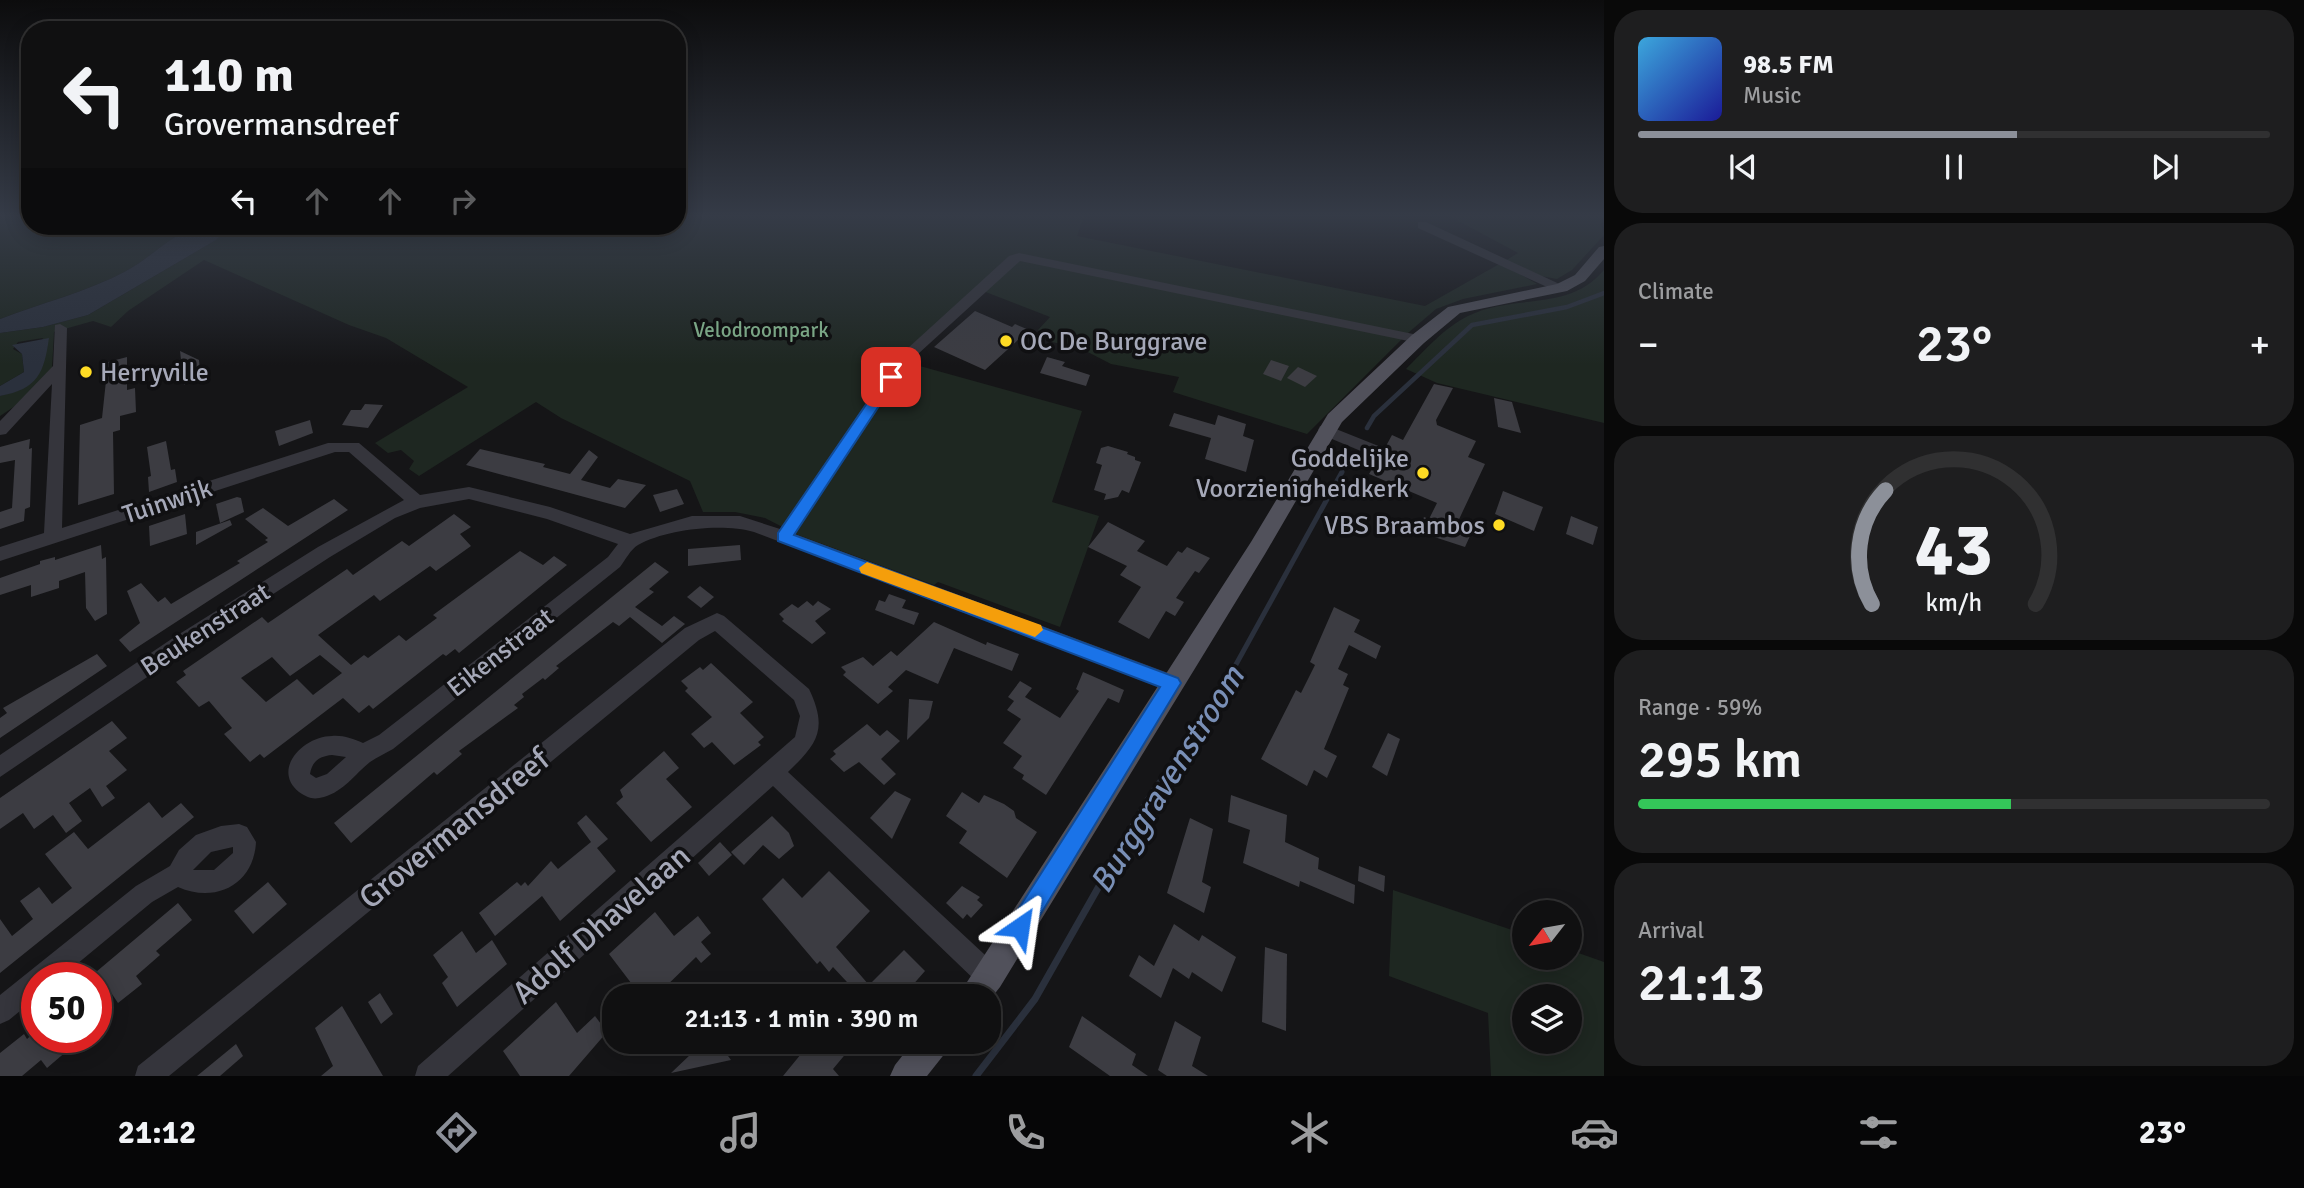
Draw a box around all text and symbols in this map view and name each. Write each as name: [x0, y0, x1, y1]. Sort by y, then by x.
text: 110 m: [164, 45, 294, 105]
icon: left: [49, 49, 140, 140]
text: 98.5 FM: [1743, 49, 1834, 81]
text: Music: [1743, 81, 1801, 110]
text: Grovermansdreef: [164, 105, 398, 144]
icon: previous: [1724, 148, 1762, 186]
icon: pause: [1935, 148, 1973, 186]
icon: next: [2146, 148, 2184, 186]
icon: left: [225, 182, 263, 220]
icon: ahead: [298, 182, 336, 220]
icon: ahead: [371, 182, 409, 220]
icon: right: [444, 182, 482, 220]
text: Climate: [1638, 277, 1714, 306]
text: 23°: [1916, 312, 1992, 376]
park label: Velodroompark: [693, 317, 829, 343]
text: −: [1638, 321, 1659, 368]
text: +: [2249, 321, 2270, 368]
place label: OC De Burggrave: [1020, 326, 1208, 358]
marker: OC De Burggrave: [998, 333, 1014, 349]
pin: [861, 347, 921, 407]
place label: Herryville: [100, 357, 209, 389]
icon: arrive: [872, 358, 910, 396]
marker: Herryville: [78, 364, 94, 380]
place label: Goddelijke Voorzienigheidkerk: [1196, 443, 1409, 505]
marker: Goddelijke Voorzienigheidkerk: [1415, 465, 1431, 481]
street label: Tuinwijk: [119, 473, 216, 531]
text: 43: [1915, 506, 1993, 595]
place label: VBS Braambos: [1324, 510, 1485, 542]
marker: VBS Braambos: [1491, 517, 1507, 533]
street label: Beukenstraat: [135, 576, 276, 683]
text: km/h: [1926, 587, 1982, 618]
street label: Eikenstraat: [441, 601, 560, 704]
water label: Burggravenstroom: [1081, 657, 1254, 901]
text: Range · 59%: [1638, 693, 1762, 722]
text: 295 km: [1638, 728, 1802, 792]
street label: Grovermansdreef: [351, 739, 559, 917]
street label: Adolf Dhavelaan: [504, 836, 698, 1012]
position arrow: [983, 890, 1057, 964]
north arrow: [1512, 900, 1582, 970]
map controls: [1512, 900, 1582, 1054]
text: Arrival: [1638, 916, 1704, 945]
text: 21:13: [1638, 951, 1765, 1015]
speed limit sign: 50: [21, 962, 112, 1053]
button: layers: [1512, 984, 1582, 1054]
text: 21:13 · 1 min · 390 m: [685, 1003, 918, 1035]
icon: directions: [432, 1108, 481, 1157]
icon: music: [716, 1108, 765, 1157]
icon: phone: [1001, 1108, 1050, 1157]
icon: climate: [1285, 1108, 1334, 1157]
icon: car: [1570, 1108, 1619, 1157]
icon: filters: [1854, 1108, 1903, 1157]
text: 21:12: [118, 1113, 196, 1152]
text: 23°: [2139, 1113, 2186, 1152]

